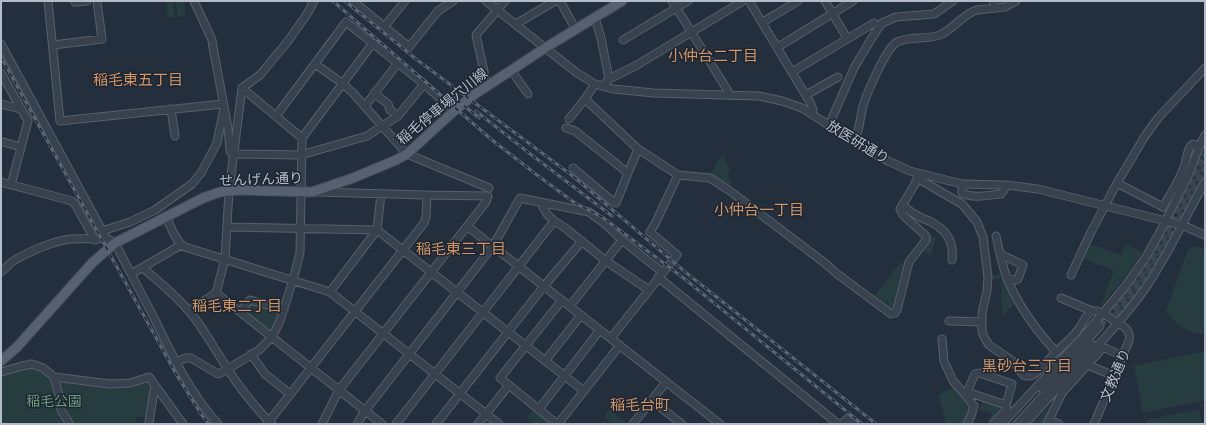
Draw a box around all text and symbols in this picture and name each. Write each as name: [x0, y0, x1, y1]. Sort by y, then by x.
district label: 小仲台二丁目: [668, 46, 758, 64]
street label: 稲毛停車場穴川線: [393, 64, 491, 147]
district label: 稲毛東五丁目: [93, 70, 183, 88]
street label: 放医研通り: [824, 116, 893, 167]
street label: せんげん通り: [219, 169, 303, 188]
district label: 小仲台一丁目: [714, 200, 804, 218]
district label: 稲毛東三丁目: [416, 239, 506, 257]
district label: 稲毛東二丁目: [192, 296, 282, 314]
street label: 文教通り: [1096, 346, 1133, 404]
district label: 黒砂台三丁目: [982, 356, 1072, 374]
park label: 稲毛公園: [26, 392, 82, 409]
district label: 稲毛台町: [610, 395, 670, 413]

